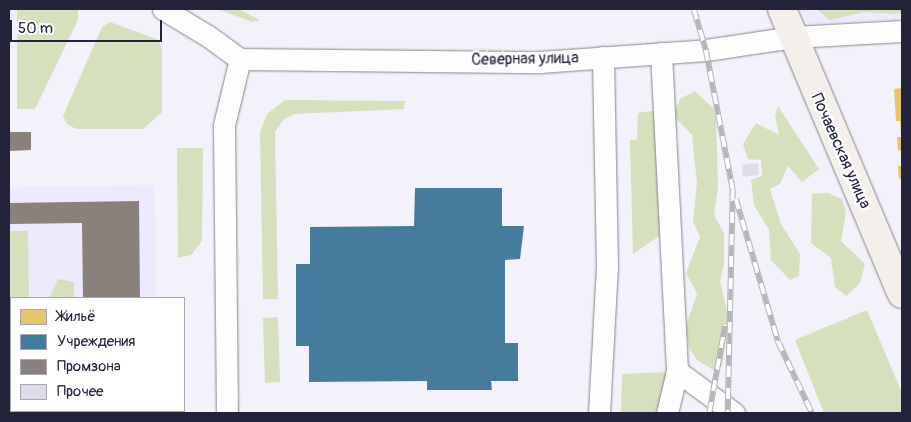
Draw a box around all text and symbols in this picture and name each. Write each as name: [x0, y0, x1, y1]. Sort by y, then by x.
scale bar: [12, 10, 165, 42]
text: 50 m: [18, 19, 53, 38]
street label: Северная улица: [471, 48, 579, 70]
street label: Почаевская улица: [807, 90, 875, 212]
legend: [10, 297, 185, 412]
text: Жильё: [57, 307, 96, 326]
text: Учреждения: [57, 332, 135, 351]
text: Промзона: [57, 357, 121, 376]
text: Прочее: [57, 382, 104, 401]

